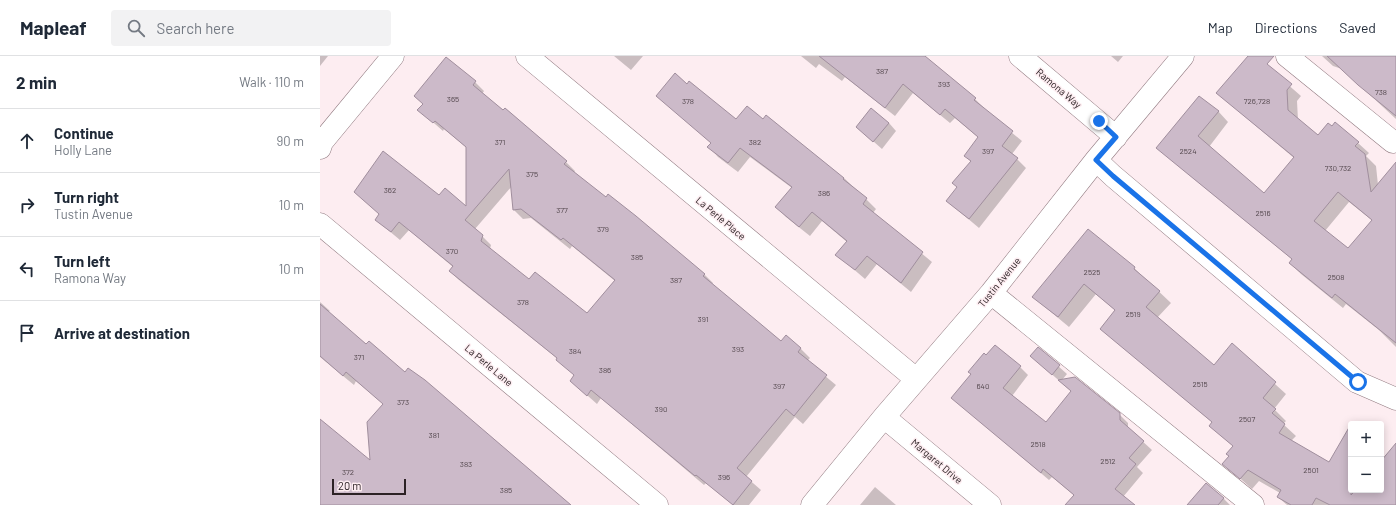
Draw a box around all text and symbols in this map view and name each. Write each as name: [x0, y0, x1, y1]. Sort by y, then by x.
search box: [111, 10, 391, 46]
text: Mapleaf: [20, 16, 87, 39]
icon: search: [125, 17, 147, 39]
text: Search here: [157, 19, 235, 37]
text: Map: [1208, 19, 1233, 36]
text: Directions: [1255, 19, 1317, 36]
text: Saved: [1339, 19, 1376, 36]
house number: 387: [876, 66, 888, 76]
street label: Ramona Way: [1034, 66, 1084, 111]
text: 2 min: [16, 72, 57, 92]
text: Walk · 110 m: [239, 74, 304, 90]
house number: 393: [938, 79, 950, 89]
house number: 738: [1375, 87, 1387, 97]
house number: 365: [447, 94, 459, 104]
house number: 378: [682, 96, 694, 106]
house number: 726,728: [1244, 96, 1270, 106]
route end: [1090, 112, 1108, 130]
text: Continue: [54, 124, 114, 142]
icon: ahead: [16, 130, 38, 152]
text: 90 m: [277, 133, 304, 149]
house number: 371: [495, 137, 506, 147]
house number: 382: [749, 137, 761, 147]
text: Holly Lane: [54, 142, 112, 158]
house number: 397: [982, 146, 994, 156]
house number: 2524: [1179, 146, 1197, 156]
house number: 730,732: [1325, 163, 1351, 173]
house number: 375: [526, 169, 538, 179]
house number: 362: [384, 185, 396, 195]
text: Turn right: [54, 188, 119, 206]
house number: 386: [818, 188, 830, 198]
icon: right: [16, 194, 38, 216]
street label: La Perle Place: [694, 194, 748, 242]
text: 10 m: [279, 197, 304, 213]
house number: 377: [556, 205, 568, 215]
text: Tustin Avenue: [54, 206, 133, 222]
house number: 2516: [1255, 208, 1271, 218]
house number: 379: [597, 224, 609, 234]
house number: 370: [446, 246, 458, 256]
text: Turn left: [54, 252, 110, 270]
house number: 385: [631, 252, 643, 262]
street label: Tustin Avenue: [975, 255, 1023, 309]
icon: left: [16, 258, 38, 280]
text: 10 m: [279, 261, 304, 277]
house number: 2525: [1084, 267, 1100, 277]
text: Ramona Way: [54, 270, 126, 286]
house number: 2508: [1327, 272, 1345, 282]
house number: 387: [670, 275, 682, 285]
house number: 378: [517, 297, 529, 307]
house number: 2519: [1125, 309, 1141, 319]
house number: 391: [698, 314, 709, 324]
icon: arrive: [16, 322, 38, 344]
text: Arrive at destination: [54, 324, 190, 342]
street label: La Perle Lane: [463, 342, 515, 388]
house number: 393: [732, 344, 744, 354]
house number: 384: [569, 346, 581, 356]
house number: 371: [354, 352, 365, 362]
house number: 386: [599, 365, 611, 375]
route start: [1349, 373, 1367, 391]
house number: 2515: [1192, 379, 1208, 389]
house number: 397: [773, 381, 785, 391]
house number: 640: [976, 381, 990, 391]
house number: 373: [397, 397, 409, 407]
house number: 390: [655, 404, 667, 414]
house number: 2507: [1239, 414, 1256, 424]
map controls: [1348, 421, 1384, 493]
button: +: [1348, 421, 1384, 457]
house number: 381: [429, 430, 440, 440]
street label: Margaret Drive: [909, 436, 965, 486]
house number: 2518: [1030, 439, 1046, 449]
house number: 2512: [1100, 456, 1116, 466]
button: −: [1348, 457, 1384, 493]
house number: 383: [460, 459, 472, 469]
house number: 2501: [1303, 465, 1319, 475]
house number: 372: [342, 467, 354, 477]
house number: 396: [718, 472, 730, 482]
scale bar: [332, 477, 406, 496]
text: 20 m: [338, 479, 361, 492]
house number: 385: [500, 485, 512, 495]

